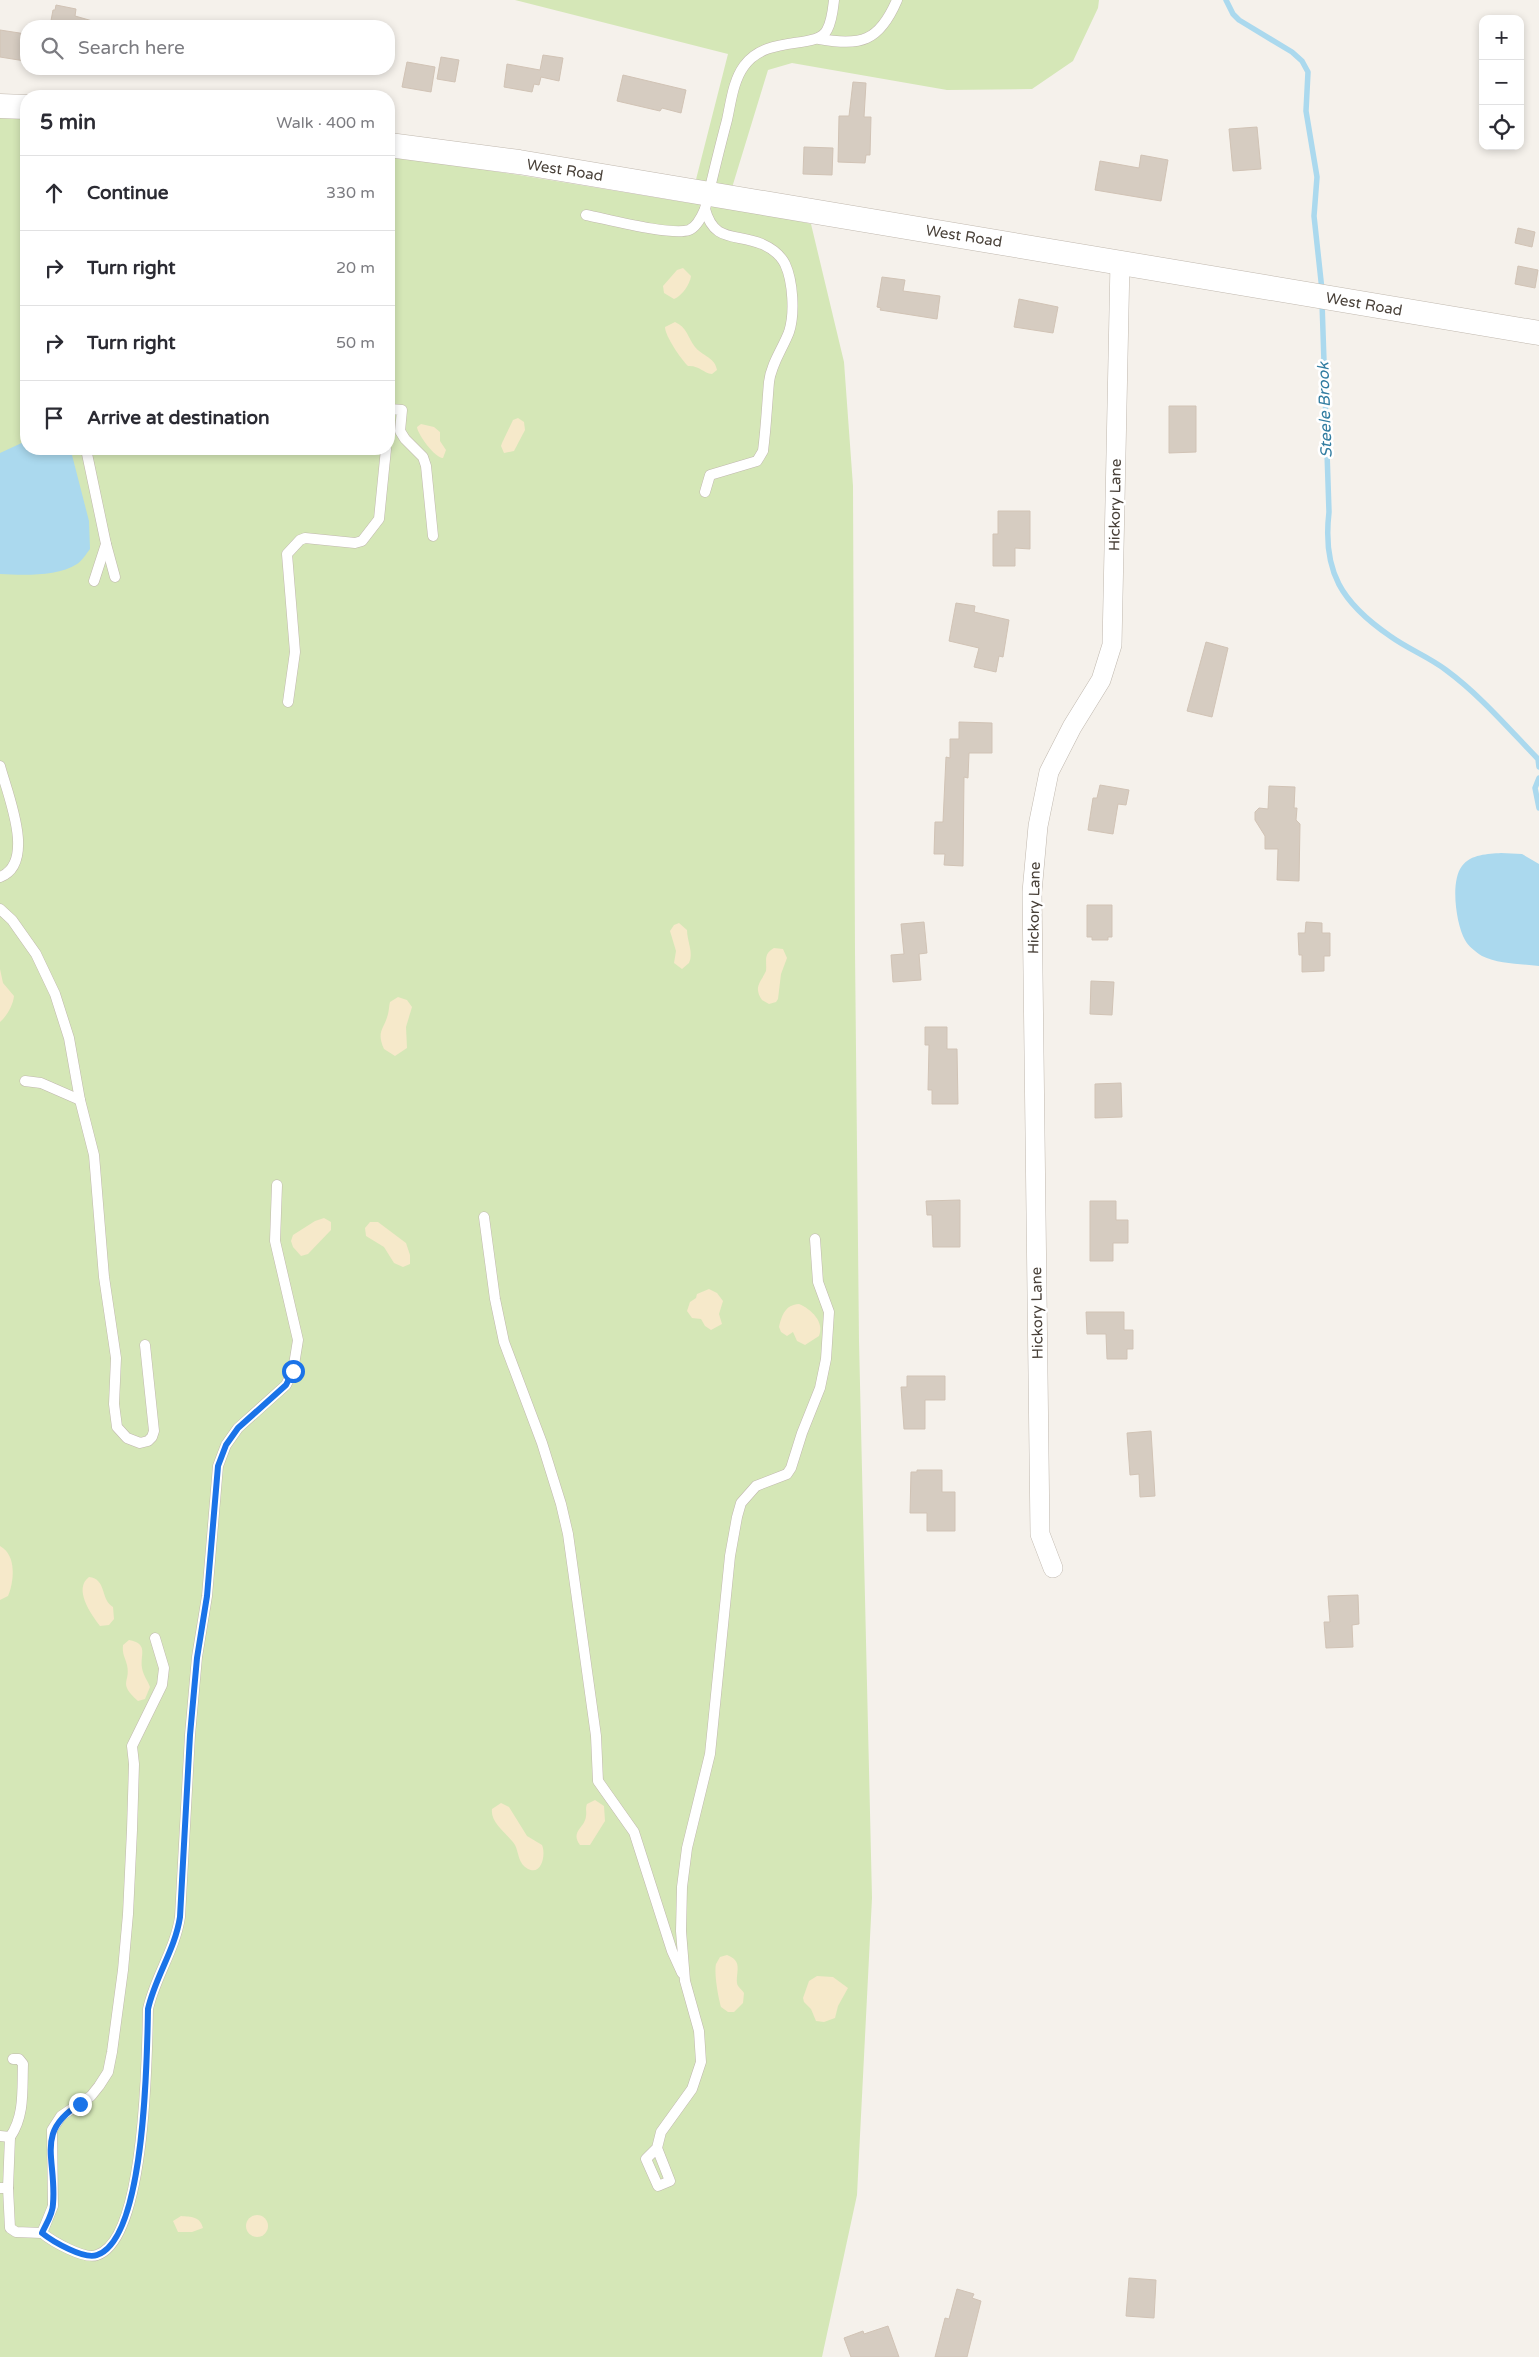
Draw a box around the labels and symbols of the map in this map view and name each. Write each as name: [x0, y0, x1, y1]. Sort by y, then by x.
street label: West Road: [525, 155, 605, 185]
street label: West Road: [924, 221, 1004, 251]
street label: West Road: [1324, 288, 1404, 320]
water label: Steele Brook: [1313, 360, 1337, 458]
street label: Hickory Lane: [1105, 459, 1125, 551]
street label: Hickory Lane: [1024, 862, 1044, 954]
street label: Hickory Lane: [1027, 1267, 1047, 1359]
route start: [282, 1360, 305, 1383]
route end: [69, 2093, 92, 2116]

